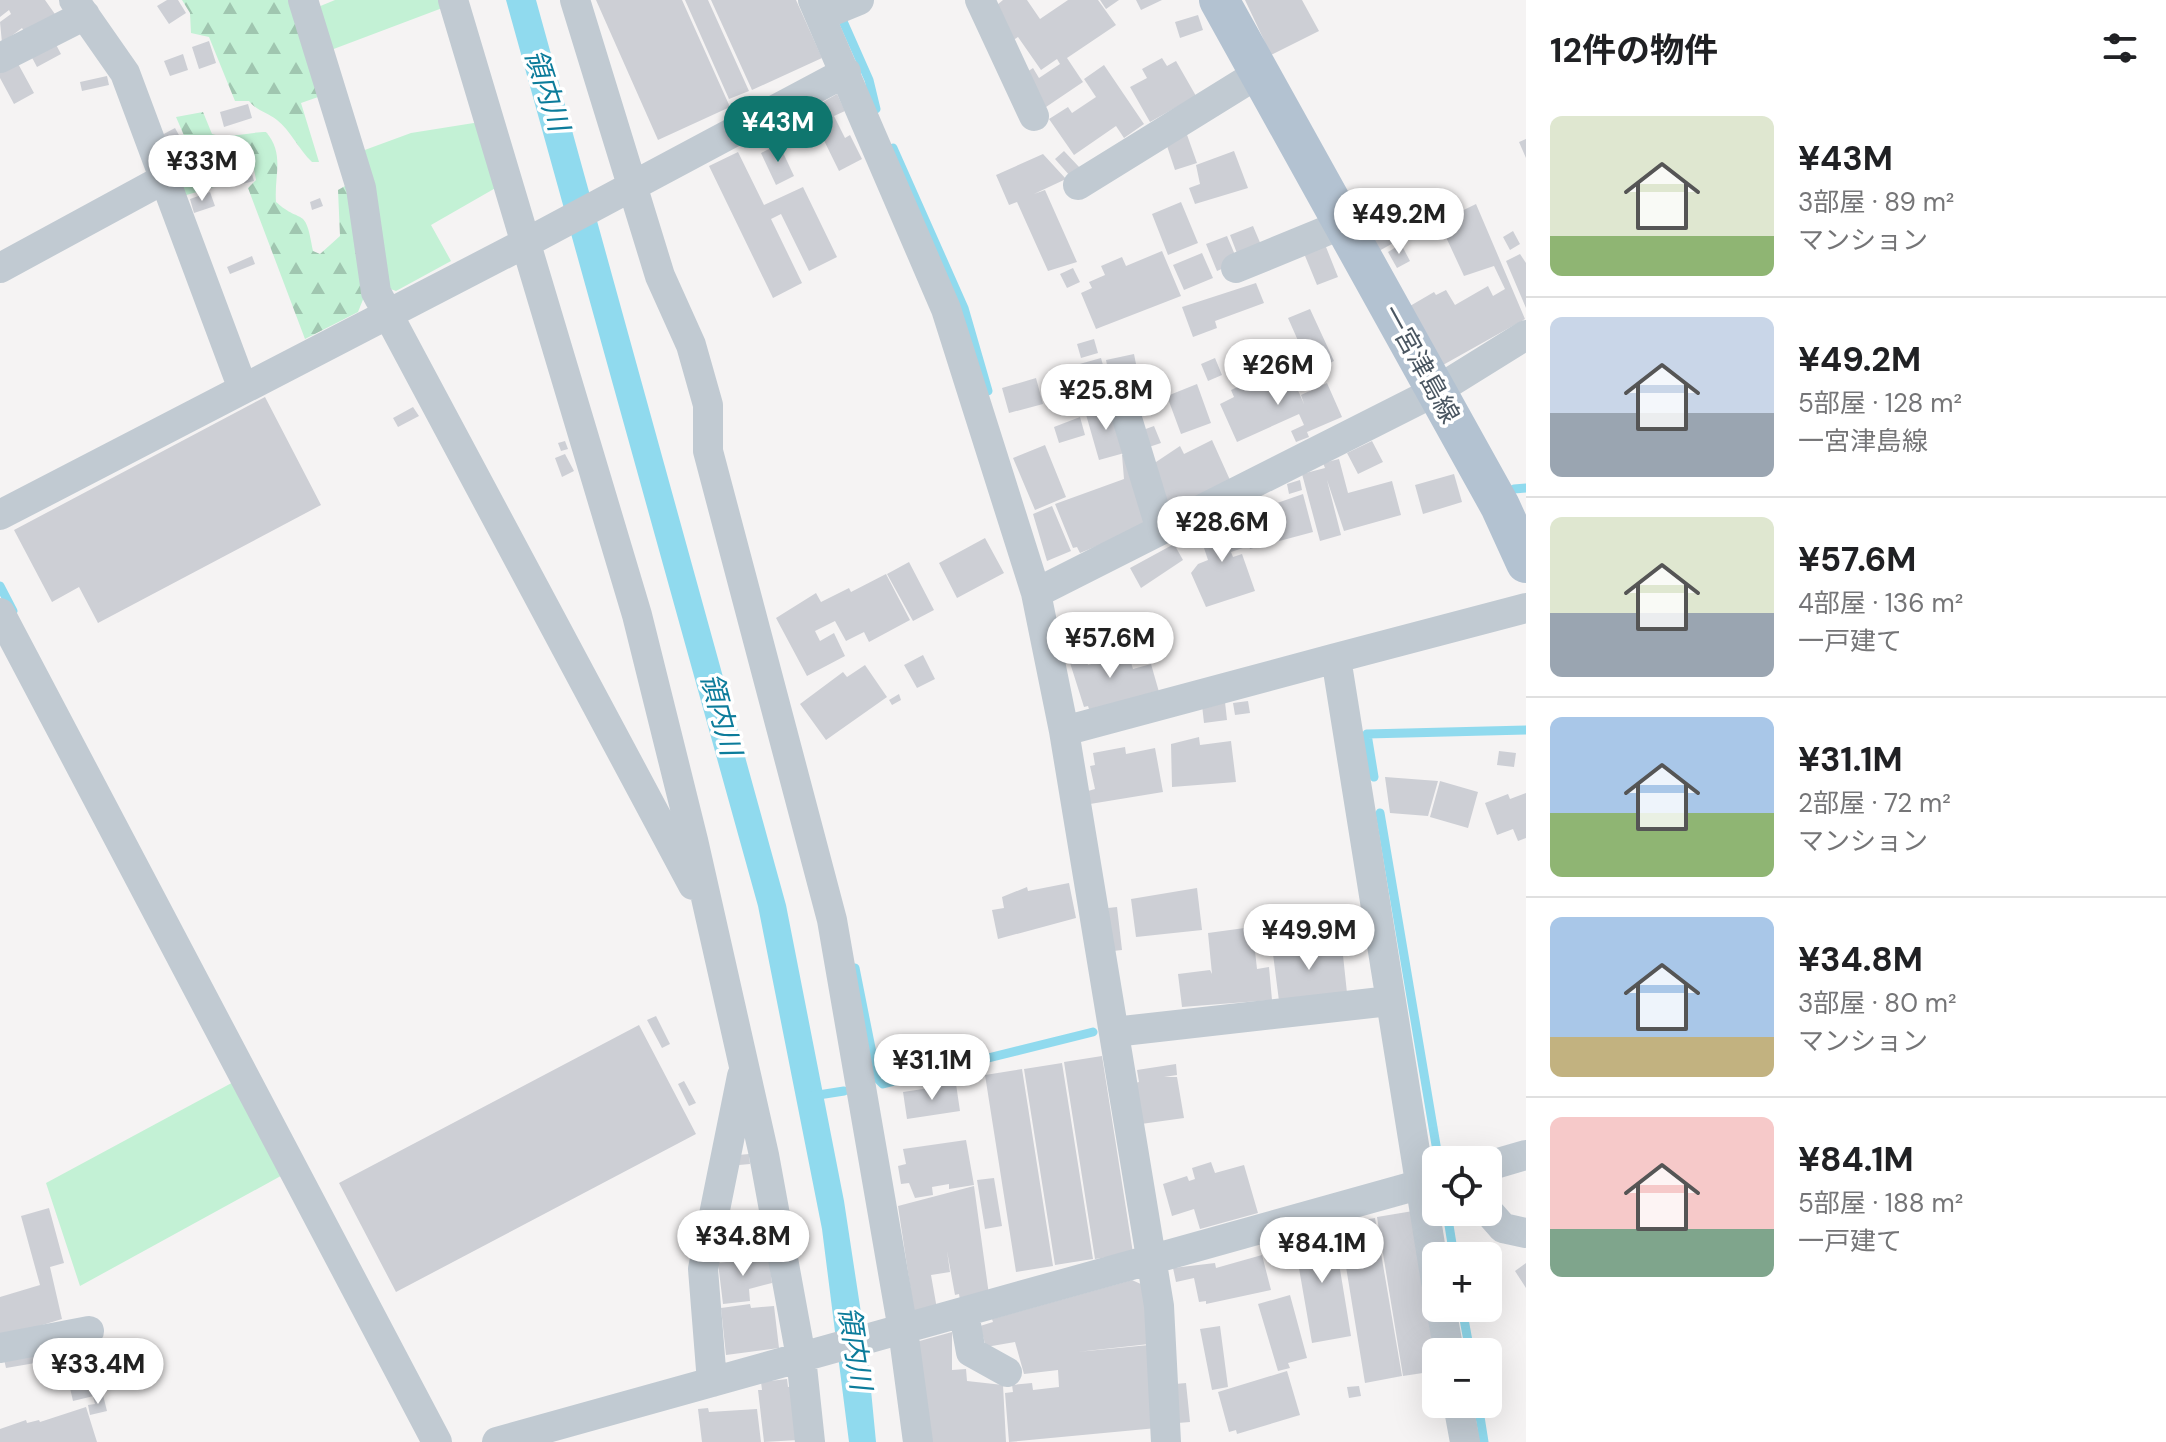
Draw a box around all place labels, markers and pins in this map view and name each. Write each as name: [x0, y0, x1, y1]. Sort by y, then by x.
pin: ¥43M: [731, 96, 825, 164]
pin: ¥33M: [155, 135, 249, 203]
pin: ¥49.2M: [1334, 188, 1464, 256]
pin: ¥26M: [1231, 339, 1325, 407]
pin: ¥25.8M: [1041, 364, 1171, 432]
pin: ¥28.6M: [1157, 496, 1287, 564]
pin: ¥57.6M: [1045, 612, 1175, 680]
pin: ¥49.9M: [1244, 904, 1374, 972]
pin: ¥31.1M: [867, 1034, 997, 1102]
pin: ¥34.8M: [678, 1210, 808, 1278]
pin: ¥84.1M: [1257, 1217, 1387, 1285]
pin: ¥33.4M: [33, 1338, 163, 1406]

